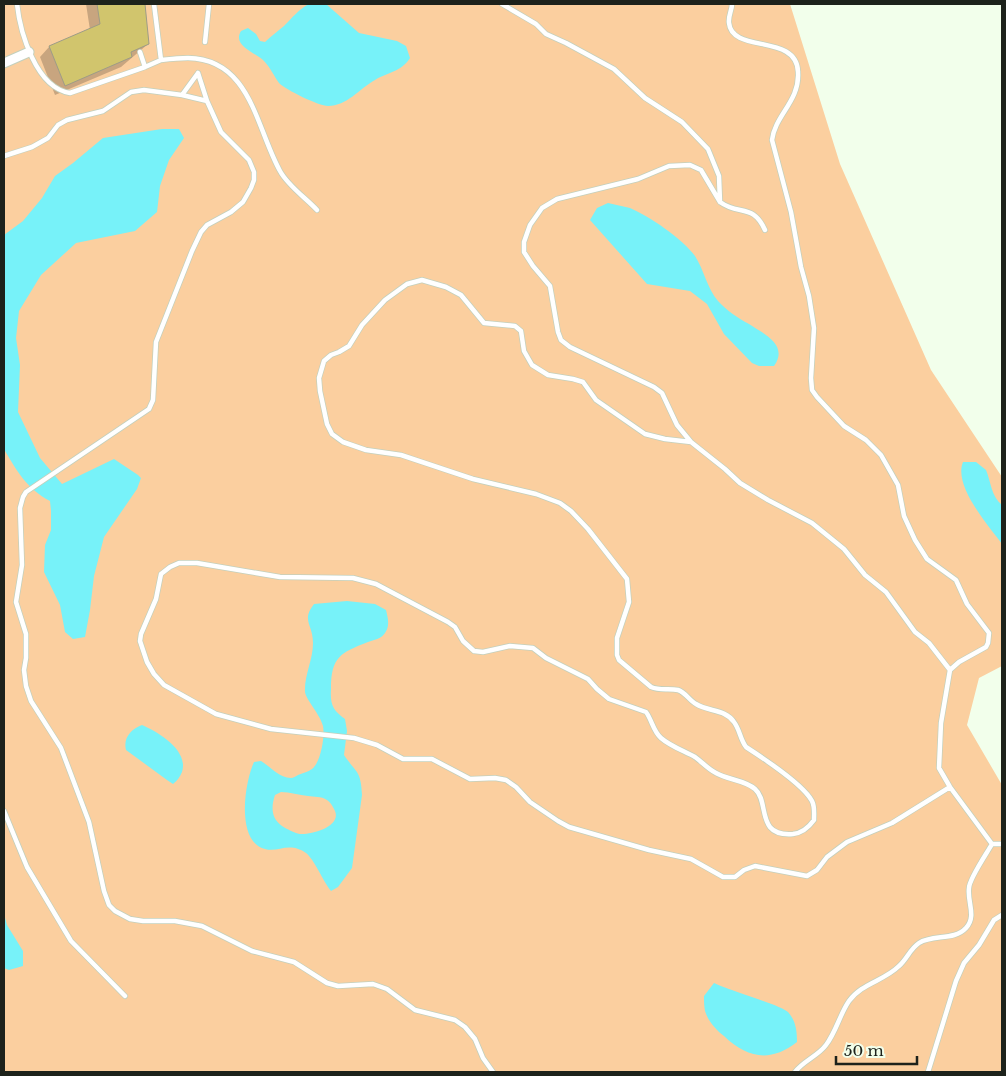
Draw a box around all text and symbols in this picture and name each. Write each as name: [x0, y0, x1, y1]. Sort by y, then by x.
scale bar: [836, 1034, 917, 1066]
text: 50 m: [844, 1041, 884, 1060]

